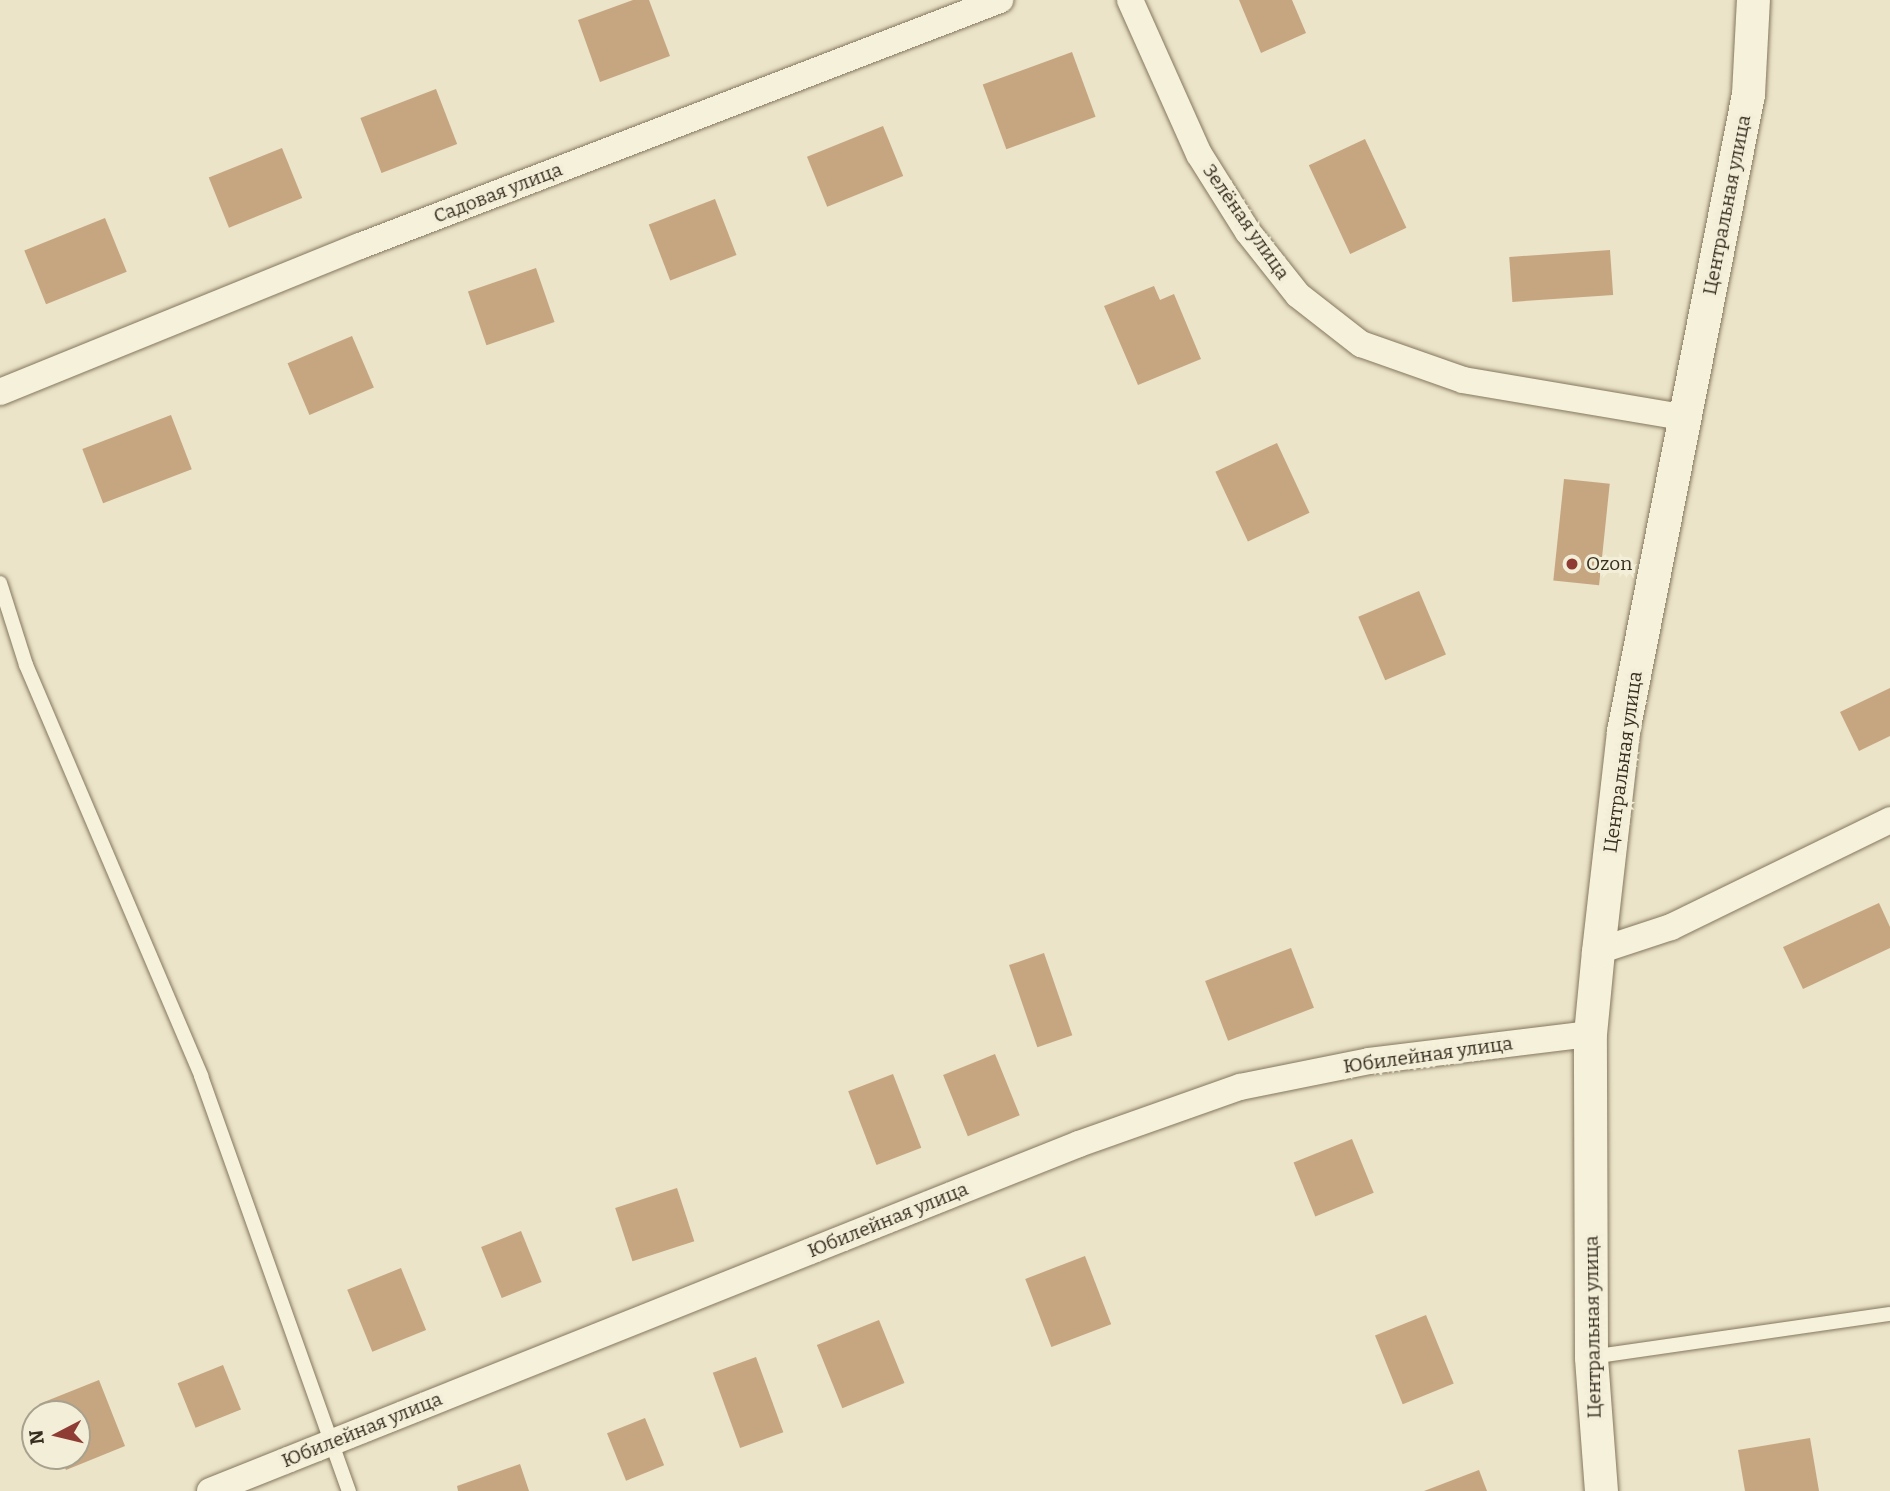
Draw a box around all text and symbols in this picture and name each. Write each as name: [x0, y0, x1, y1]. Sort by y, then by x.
street label: Центральная улица: [1698, 113, 1756, 297]
street label: Садовая улица: [430, 158, 566, 228]
street label: Зелёная улица: [1198, 160, 1294, 284]
place label: Ozon: [1586, 553, 1632, 575]
marker: Ozon: [1564, 556, 1580, 572]
street label: Центральная улица: [1599, 670, 1647, 854]
street label: Юбилейная улица: [1342, 1032, 1514, 1078]
street label: Юбилейная улица: [805, 1177, 971, 1263]
street label: Центральная улица: [1580, 1235, 1606, 1419]
street label: Юбилейная улица: [279, 1387, 445, 1473]
north arrow: [21, 1400, 91, 1470]
text: N: [24, 1429, 49, 1446]

